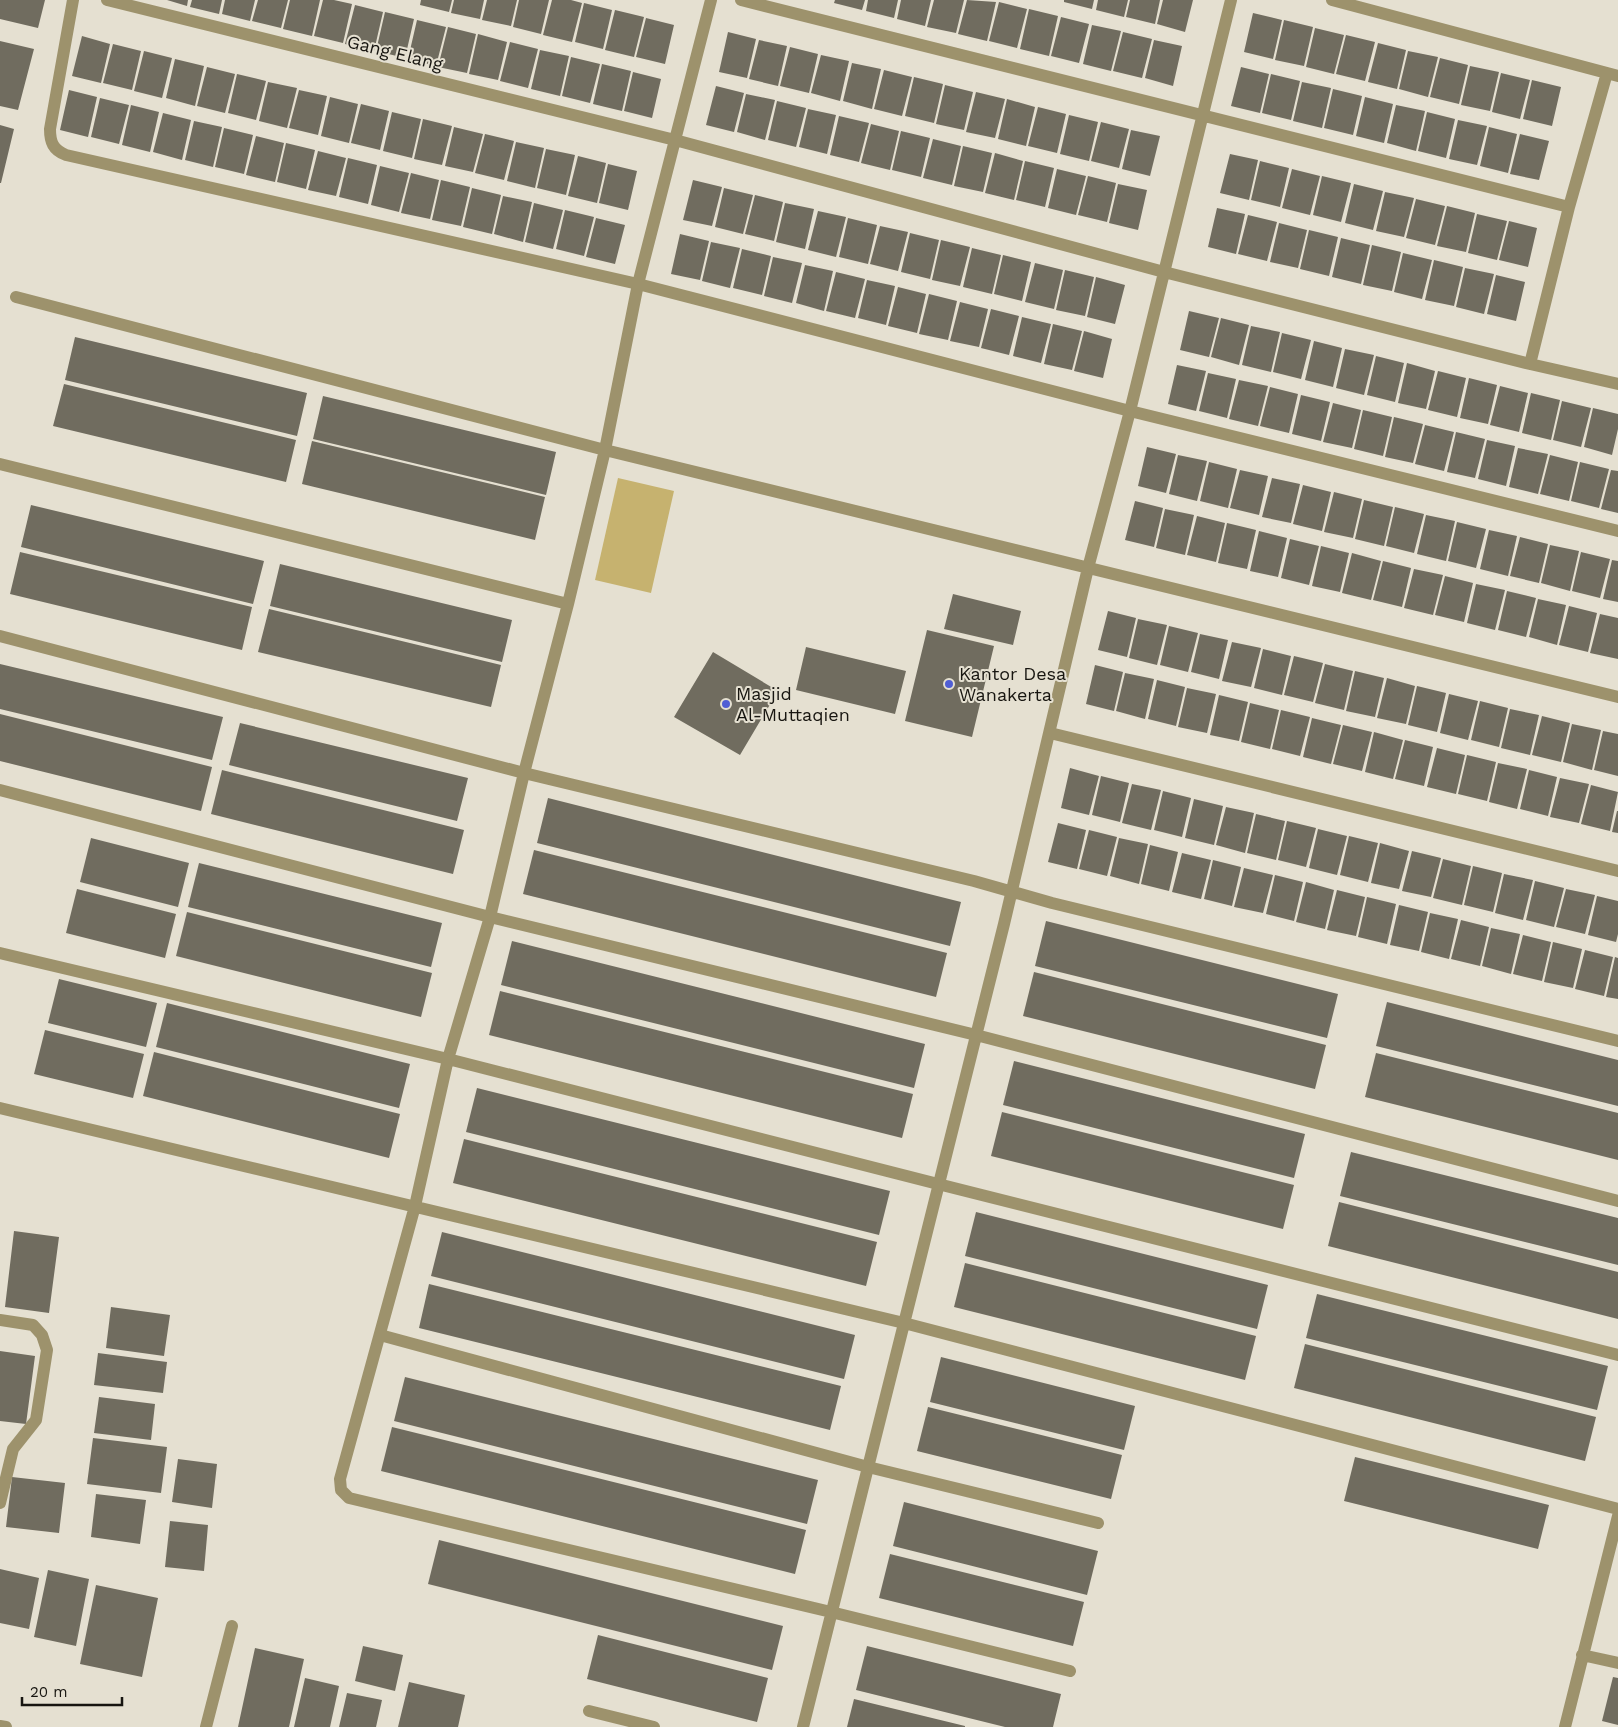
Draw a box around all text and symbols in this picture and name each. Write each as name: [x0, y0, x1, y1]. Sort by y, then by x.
street label: Gang Elang: [345, 30, 446, 75]
place label: Kantor Desa Wanakerta: [959, 663, 1066, 705]
marker: Kantor Desa Wanakerta: [943, 678, 955, 690]
place label: Masjid Al-Muttaqien: [736, 683, 850, 725]
marker: Masjid Al-Muttaqien: [720, 698, 732, 710]
scale bar: [22, 1674, 122, 1706]
text: 20 m: [30, 1683, 68, 1701]

